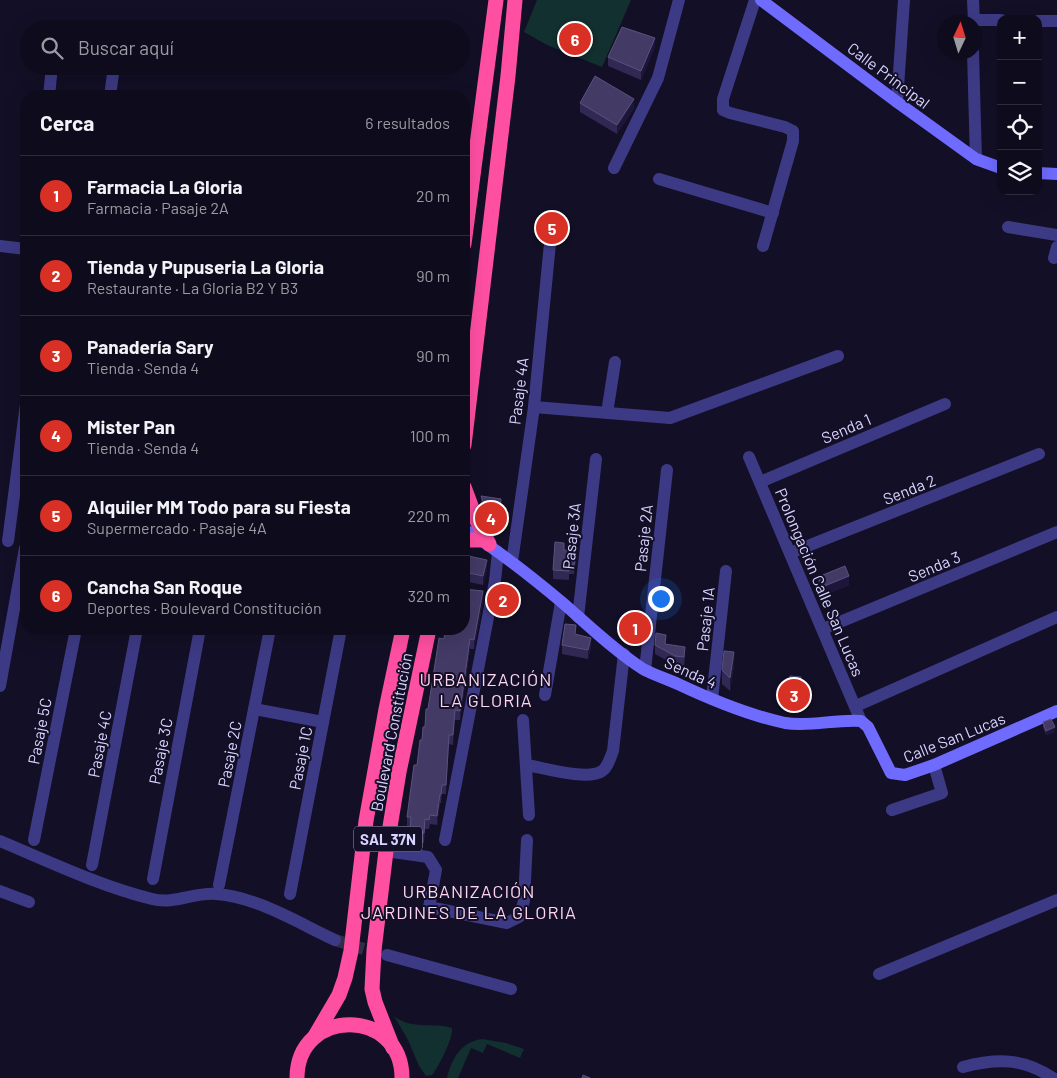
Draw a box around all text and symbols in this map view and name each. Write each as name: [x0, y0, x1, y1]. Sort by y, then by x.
north arrow: [937, 15, 982, 60]
map controls: [997, 15, 1042, 195]
button: +: [997, 15, 1042, 60]
search box: [20, 20, 470, 75]
pin: 6: [559, 20, 591, 58]
icon: search: [38, 34, 66, 62]
text: Buscar aquí: [78, 36, 174, 59]
street label: Calle Principal: [844, 38, 934, 112]
button: −: [997, 60, 1042, 105]
button: locate: [997, 105, 1042, 150]
text: Cerca: [40, 110, 94, 135]
text: 6 resultados: [365, 113, 450, 132]
button: layers: [997, 150, 1042, 195]
text: Farmacia La Gloria: [87, 175, 243, 198]
text: 1: [53, 186, 59, 205]
text: 20 m: [416, 186, 450, 205]
text: Farmacia · Pasaje 2A: [87, 198, 229, 217]
pin: 5: [536, 209, 568, 247]
text: Tienda y Pupuseria La Gloria: [87, 255, 324, 278]
text: 2: [52, 266, 60, 285]
text: 90 m: [416, 266, 450, 285]
text: Restaurante · La Gloria B2 Y B3: [87, 278, 298, 297]
text: Panadería Sary: [87, 335, 214, 358]
text: 3: [52, 346, 60, 365]
text: 90 m: [416, 346, 450, 365]
street label: Pasaje 4A: [504, 356, 532, 426]
text: Tienda · Senda 4: [87, 358, 199, 377]
street label: Senda 1: [818, 409, 874, 447]
text: Mister Pan: [87, 415, 175, 438]
text: 4: [51, 426, 61, 445]
text: 100 m: [410, 426, 450, 445]
text: Tienda · Senda 4: [87, 438, 199, 457]
street label: Senda 2: [880, 470, 938, 508]
street label: Prolongación Calle San Lucas: [772, 485, 868, 679]
text: Alquiler MM Todo para su Fiesta: [87, 495, 351, 518]
pin: 4: [475, 499, 507, 537]
street label: Pasaje 3A: [558, 501, 584, 570]
street label: Pasaje 2A: [630, 503, 656, 573]
text: 5: [52, 506, 60, 525]
text: 220 m: [407, 506, 450, 525]
text: Supermercado · Pasaje 4A: [87, 518, 267, 537]
street label: Senda 3: [905, 547, 963, 585]
text: Cancha San Roque: [87, 575, 242, 598]
pin: 2: [487, 581, 519, 619]
text: 6: [52, 586, 60, 605]
text: 320 m: [408, 586, 450, 605]
your location: [648, 586, 674, 612]
street label: Pasaje 1A: [692, 586, 718, 652]
text: Deportes · Boulevard Constitución: [87, 598, 322, 617]
pin: 1: [619, 609, 651, 647]
street label: Boulevard Constitución: [366, 651, 416, 813]
street label: Senda 4: [662, 652, 720, 692]
district label: URBANIZACIÓN LA GLORIA: [420, 668, 552, 711]
pin: 3: [778, 676, 810, 714]
street label: Pasaje 5C: [23, 696, 55, 766]
street label: Calle San Lucas: [900, 708, 1008, 766]
street label: Pasaje 4C: [83, 709, 115, 779]
street label: Pasaje 3C: [144, 716, 176, 786]
street label: Pasaje 2C: [213, 719, 245, 789]
street label: Pasaje 1C: [285, 725, 315, 791]
road number: SAL 37N: [354, 826, 422, 852]
district label: URBANIZACIÓN JARDINES DE LA GLORIA: [361, 880, 577, 923]

